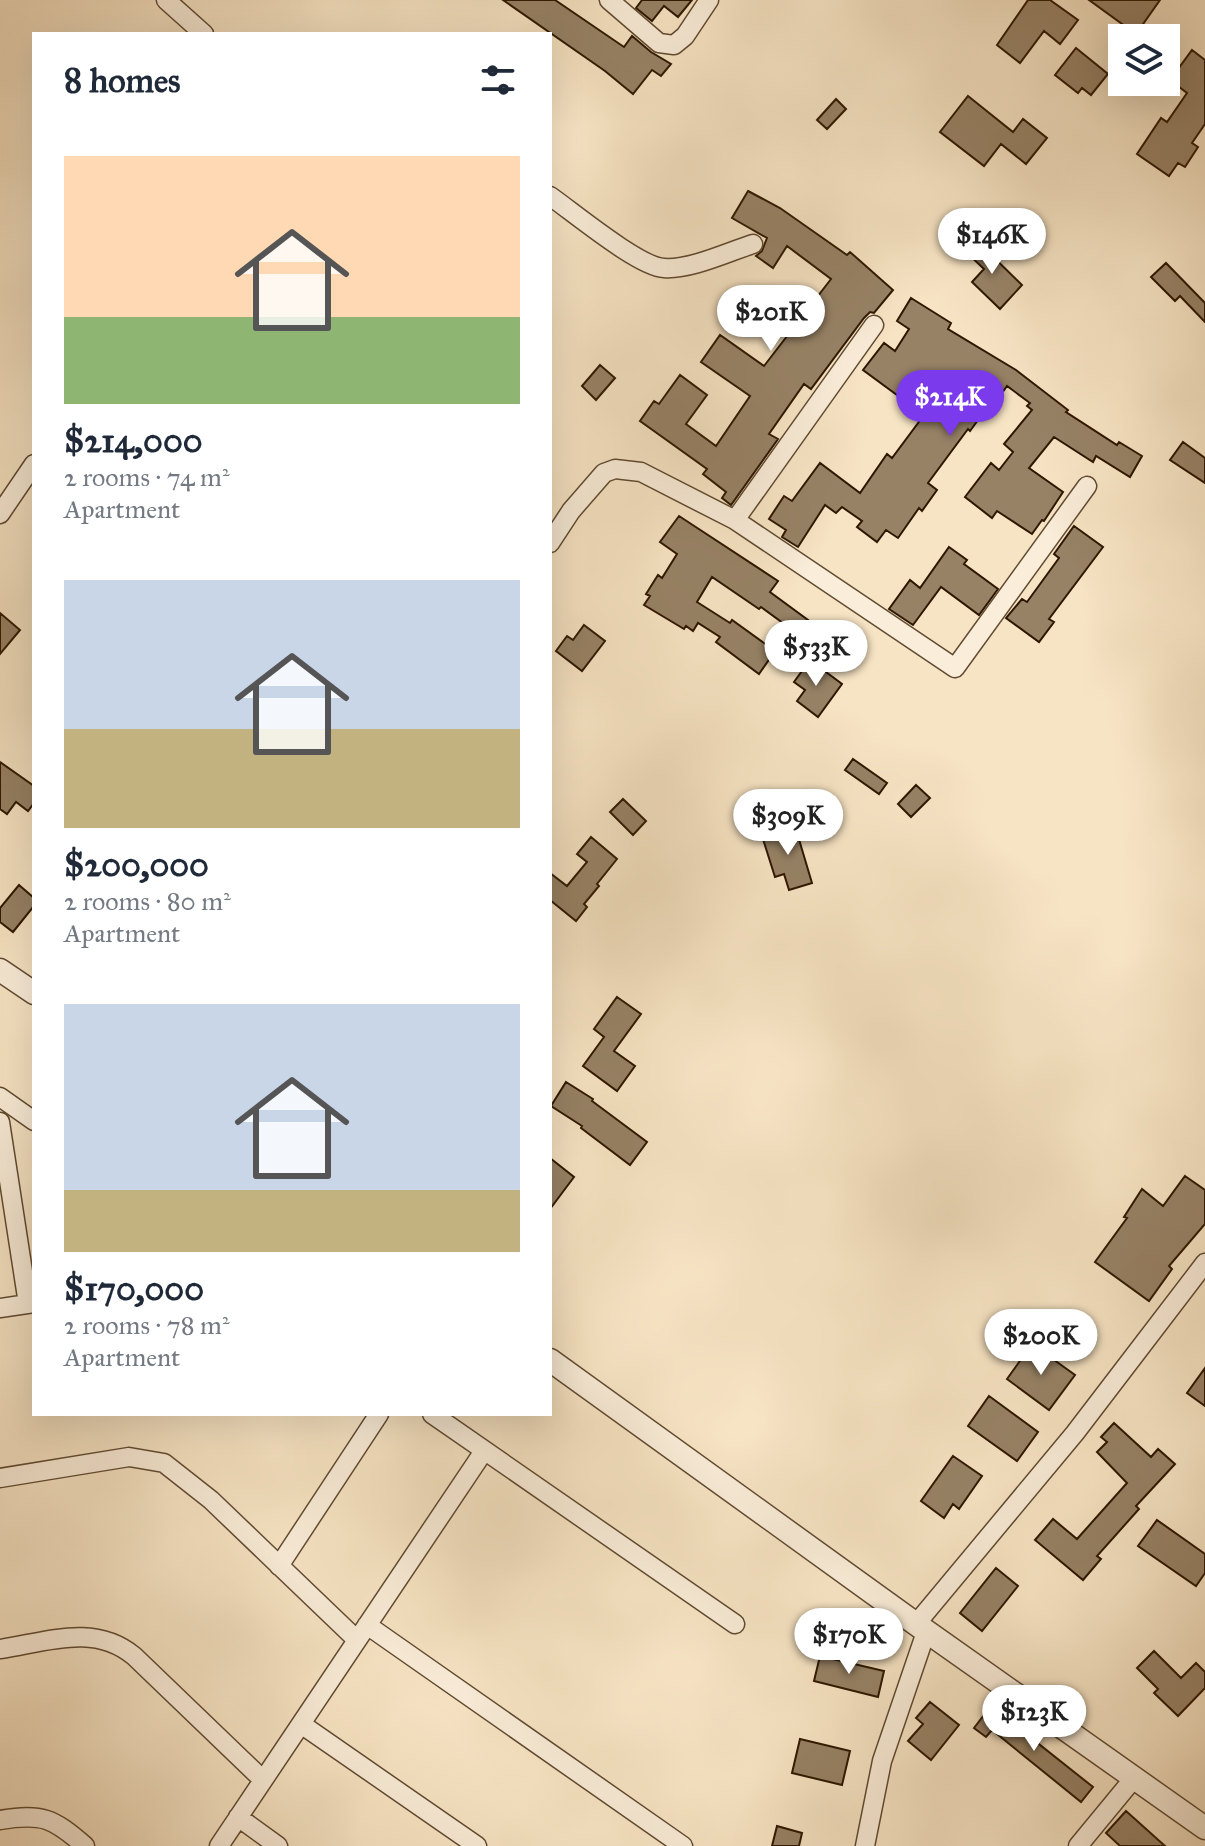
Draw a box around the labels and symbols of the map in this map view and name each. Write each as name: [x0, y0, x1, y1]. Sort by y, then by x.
pin: $146K: [936, 208, 1048, 276]
pin: $201K: [715, 285, 827, 353]
pin: $214K: [894, 370, 1006, 438]
pin: $533K: [760, 620, 872, 688]
pin: $309K: [732, 789, 844, 857]
pin: $200K: [985, 1309, 1097, 1377]
pin: $170K: [793, 1608, 905, 1676]
pin: $123K: [978, 1685, 1090, 1753]

